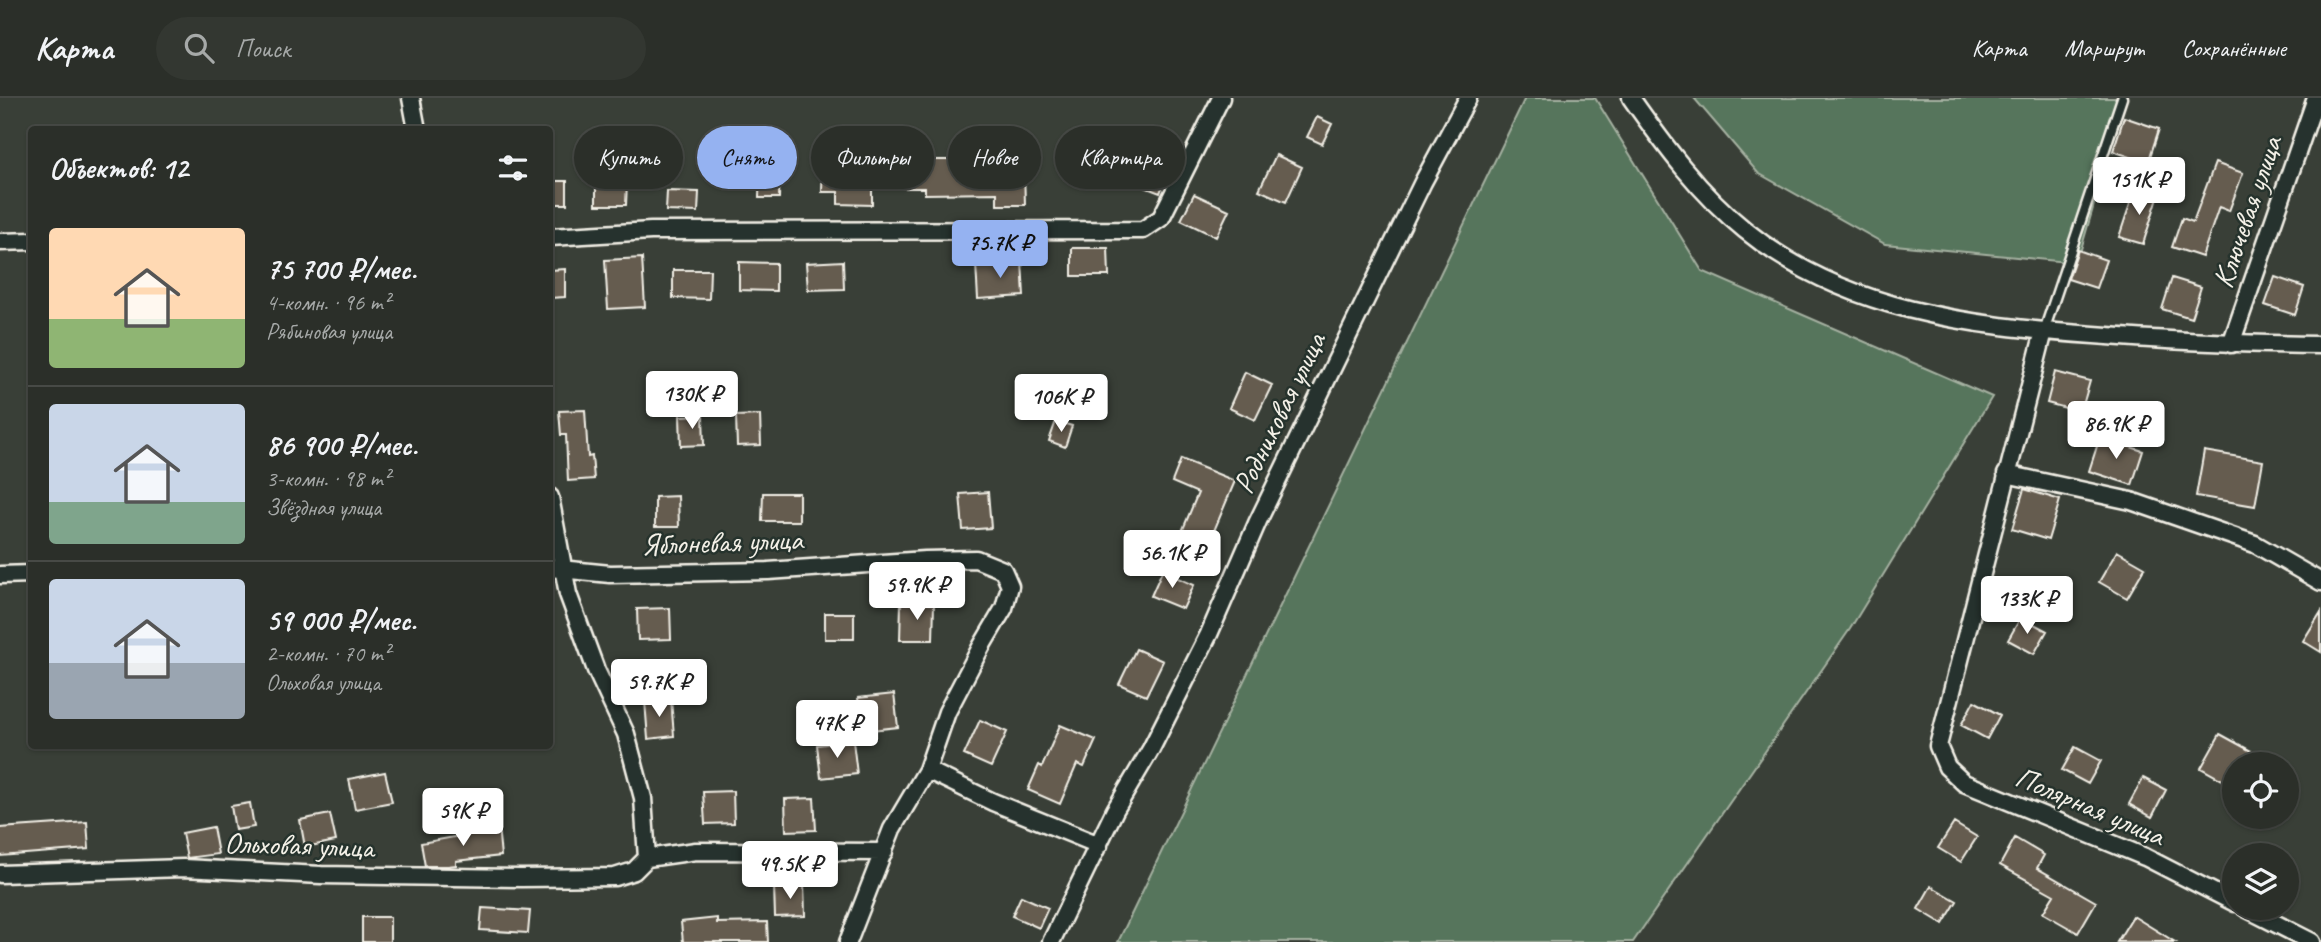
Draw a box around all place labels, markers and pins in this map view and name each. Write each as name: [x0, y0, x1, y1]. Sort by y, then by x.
pin: 151K ₽: [2082, 158, 2196, 217]
pin: 75.7K ₽: [935, 220, 1065, 280]
pin: 130K ₽: [635, 372, 749, 431]
pin: 106K ₽: [1004, 374, 1118, 434]
pin: 86.9K ₽: [2051, 402, 2181, 461]
pin: 56.1K ₽: [1107, 531, 1237, 590]
pin: 59.9K ₽: [852, 562, 982, 622]
pin: 133K ₽: [1970, 576, 2084, 636]
pin: 59.7K ₽: [594, 660, 724, 719]
pin: 47K ₽: [788, 700, 886, 760]
pin: 59K ₽: [414, 788, 512, 848]
pin: 49.5K ₽: [725, 842, 855, 901]

